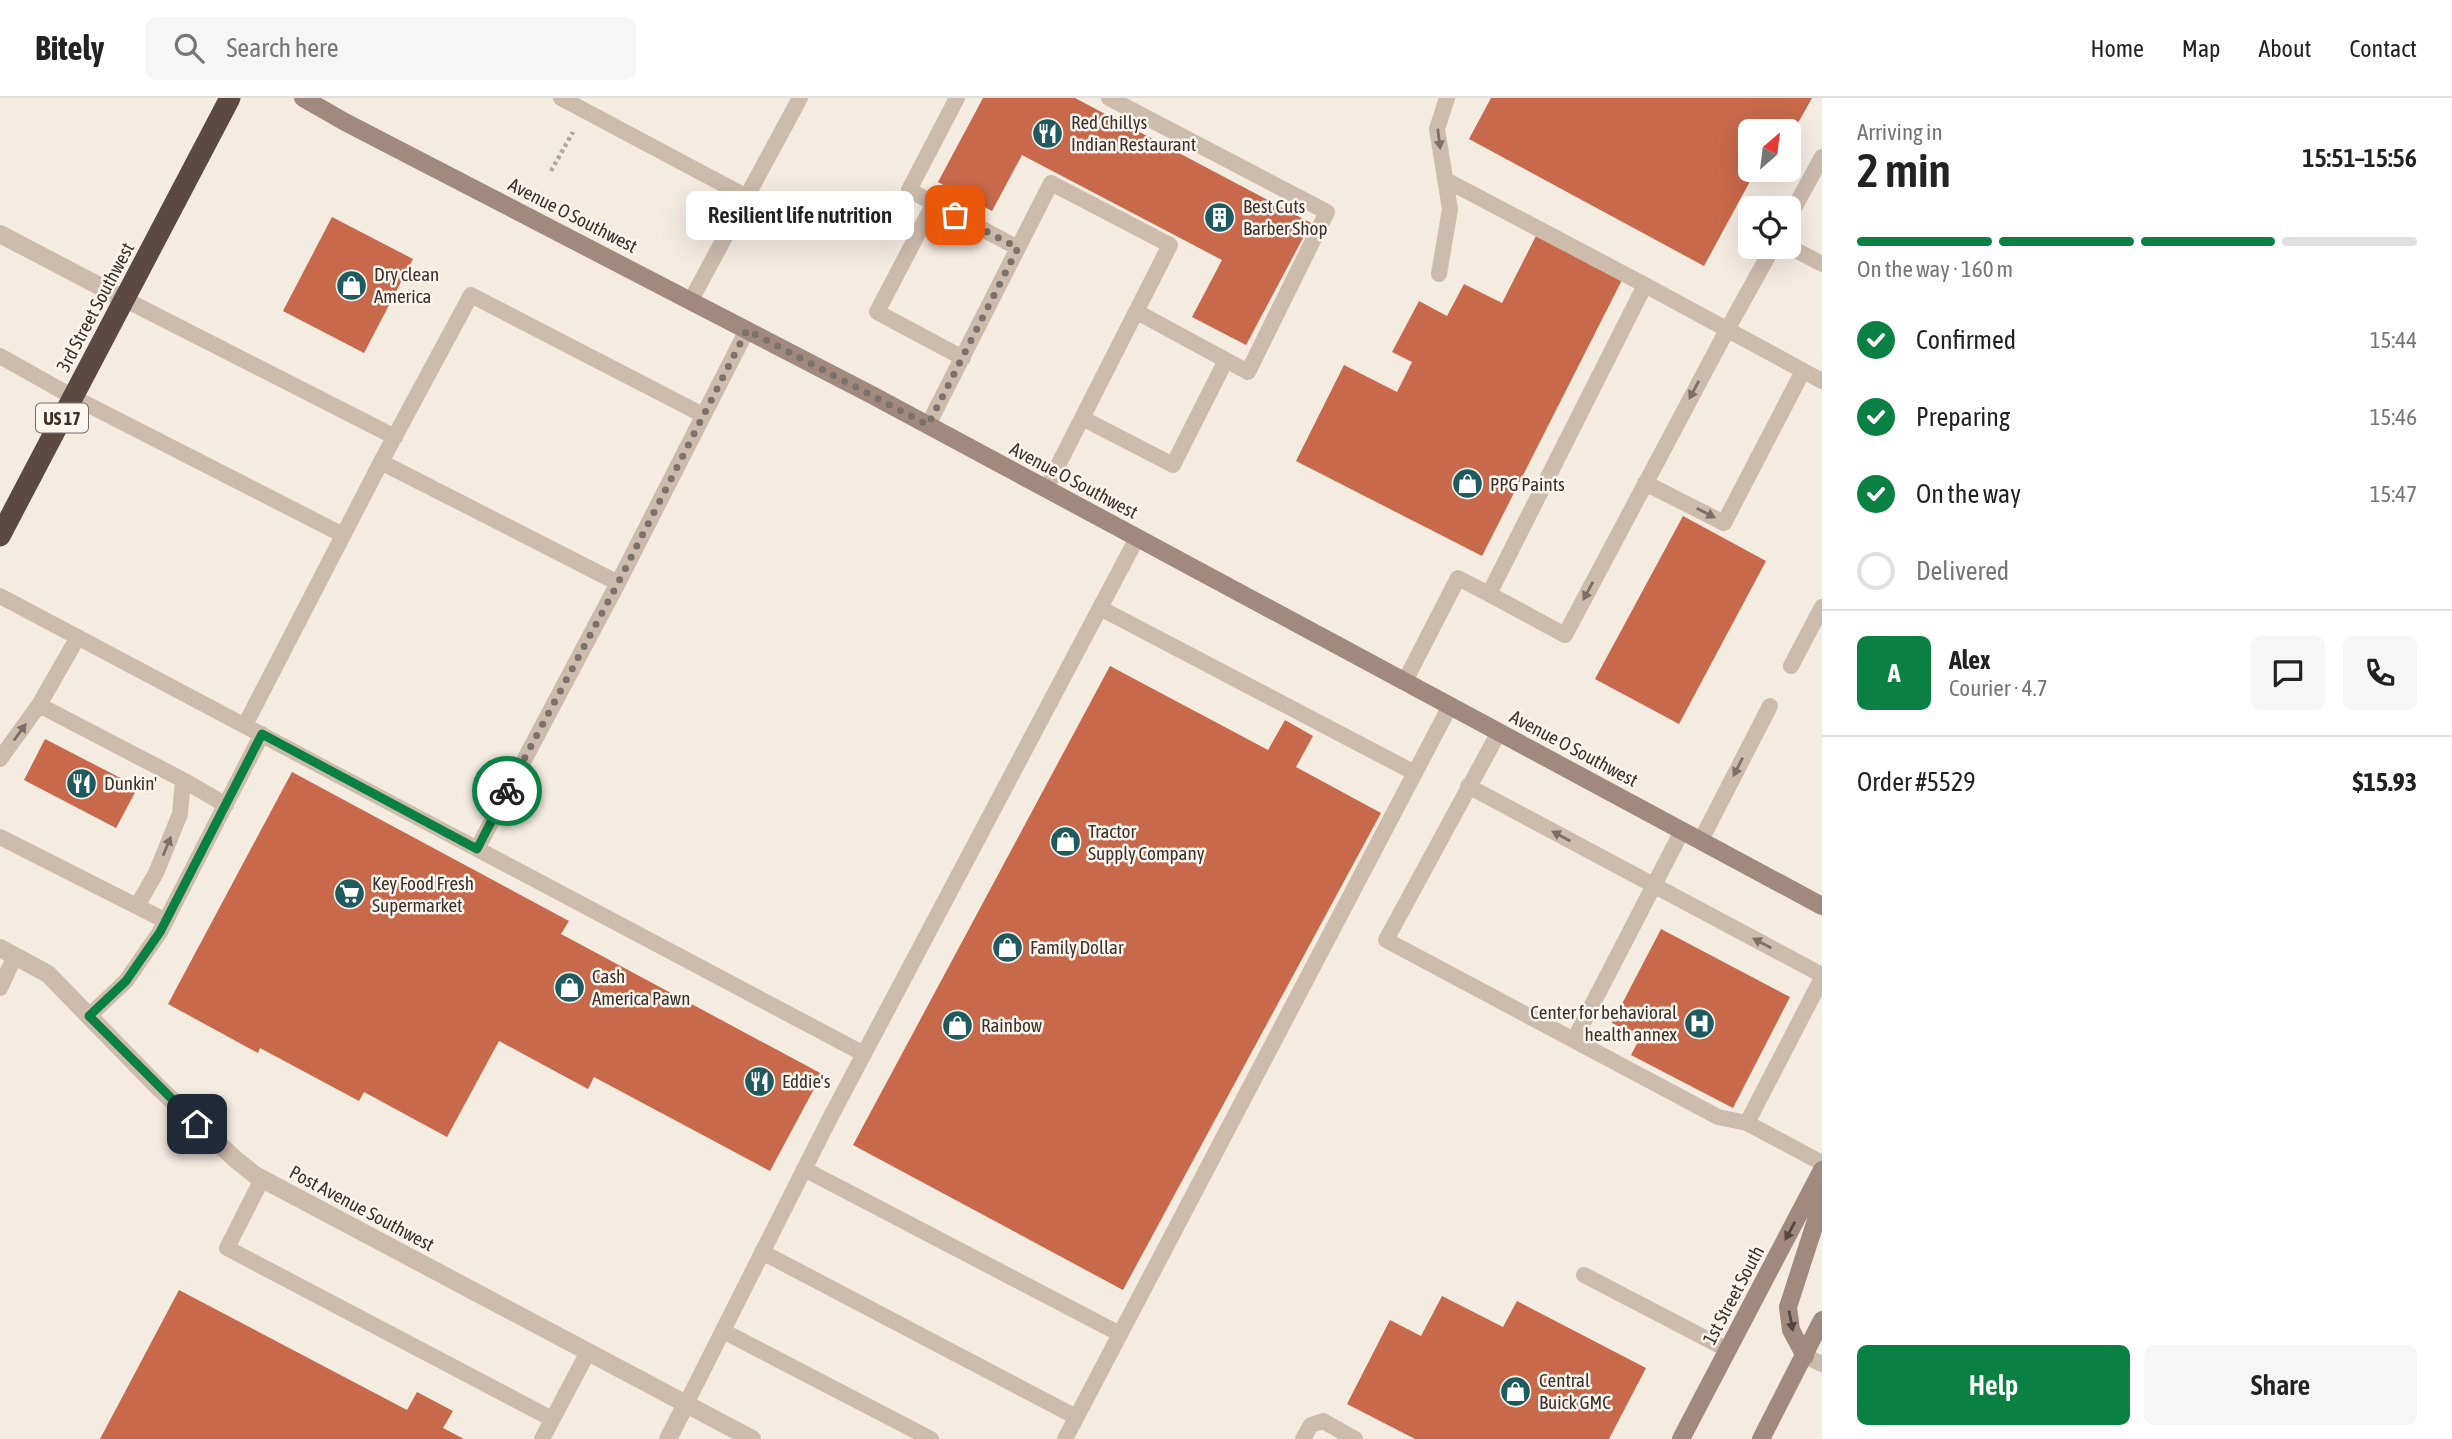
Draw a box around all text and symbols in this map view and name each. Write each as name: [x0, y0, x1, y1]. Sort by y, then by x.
search box: [146, 17, 636, 80]
text: Bitely: [35, 29, 104, 67]
icon: search: [170, 29, 208, 67]
text: Search here: [226, 33, 339, 63]
text: Home: [2090, 35, 2144, 62]
text: Map: [2182, 35, 2220, 62]
text: About: [2258, 35, 2311, 62]
text: Contact: [2349, 35, 2417, 62]
place label: Red Chillys Indian Restaurant: [1071, 111, 1196, 155]
restaurant icon: Red Chillys Indian Restaurant: [1031, 116, 1065, 150]
north arrow: [1738, 119, 1801, 182]
map controls: [1738, 119, 1801, 259]
text: Arriving in: [1857, 119, 1943, 145]
one-way arrow: [1433, 128, 1444, 150]
text: 15:51–15:56: [2302, 143, 2417, 173]
text: 2 min: [1857, 144, 1951, 197]
street label: Avenue O Southwest: [505, 173, 641, 257]
pin: [925, 185, 985, 245]
callout: Resilient life nutrition: [685, 190, 913, 240]
place label: Best Cuts Barber Shop: [1243, 195, 1327, 239]
icon: bag: [936, 196, 974, 234]
button: locate: [1738, 196, 1801, 259]
building icon: Best Cuts Barber Shop: [1203, 200, 1237, 234]
text: Resilient life nutrition: [708, 202, 892, 228]
street label: 3rd Street Southwest: [52, 239, 138, 375]
text: On the way · 160 m: [1857, 256, 2013, 282]
place label: Dry clean America: [374, 263, 439, 307]
shop icon: Dry clean America: [334, 268, 368, 302]
icon: check: [1857, 321, 1895, 359]
text: Confirmed: [1916, 325, 2016, 355]
text: 15:44: [2370, 327, 2417, 353]
one-way arrow: [1689, 380, 1700, 400]
icon: check: [1857, 398, 1895, 436]
text: Preparing: [1916, 402, 2010, 432]
road number: US 17: [36, 404, 88, 432]
text: 15:46: [2370, 404, 2417, 430]
street label: Avenue O Southwest: [1006, 437, 1142, 523]
shop icon: PPG Paints: [1450, 467, 1484, 501]
place label: PPG Paints: [1490, 473, 1565, 495]
icon: check: [1857, 475, 1895, 513]
text: On the way: [1916, 479, 2021, 509]
text: 15:47: [2370, 481, 2417, 507]
one-way arrow: [1696, 508, 1716, 519]
text: Delivered: [1916, 556, 2009, 586]
one-way arrow: [1582, 581, 1594, 601]
button: chat: [2251, 636, 2325, 710]
button: phone: [2343, 636, 2417, 710]
text: Alex: [1949, 645, 1990, 675]
text: A: [1888, 658, 1900, 688]
text: Courier · 4.7: [1949, 675, 2048, 701]
street label: Avenue O Southwest: [1506, 705, 1642, 791]
one-way arrow: [12, 723, 26, 741]
courier: [472, 756, 542, 826]
one-way arrow: [1733, 757, 1744, 777]
restaurant icon: Dunkin': [64, 766, 98, 800]
text: Order #5529: [1857, 767, 1976, 797]
text: $15.93: [2353, 767, 2417, 797]
place label: Dunkin': [104, 772, 157, 794]
icon: bike: [488, 772, 526, 810]
place label: Tractor Supply Company: [1088, 820, 1205, 864]
shop icon: Tractor Supply Company: [1048, 825, 1082, 859]
one-way arrow: [1551, 830, 1571, 842]
one-way arrow: [162, 835, 173, 856]
place label: Key Food Fresh Supermarket: [372, 872, 474, 916]
supermarket icon: Key Food Fresh Supermarket: [332, 877, 366, 911]
shop icon: Family Dollar: [990, 930, 1024, 964]
place label: Family Dollar: [1030, 936, 1124, 958]
one-way arrow: [1752, 937, 1772, 949]
place label: Cash America Pawn: [592, 965, 690, 1009]
shop icon: Cash America Pawn: [552, 970, 586, 1004]
place label: Center for behavioral health annex: [1530, 1001, 1677, 1045]
hospital icon: Center for behavioral health annex: [1683, 1006, 1717, 1040]
shop icon: Rainbow: [941, 1008, 975, 1042]
place label: Rainbow: [981, 1014, 1043, 1036]
restaurant icon: Eddie's: [742, 1064, 776, 1098]
place label: Eddie's: [782, 1070, 831, 1092]
pin: [167, 1094, 227, 1154]
icon: home: [178, 1105, 216, 1143]
street label: Post Avenue Southwest: [286, 1161, 438, 1255]
one-way arrow: [1785, 1221, 1797, 1241]
street label: 1st Street South: [1698, 1242, 1768, 1348]
one-way arrow: [1785, 1311, 1796, 1333]
button: Help: [1857, 1345, 2130, 1425]
button: Share: [2144, 1345, 2417, 1425]
place label: Central Buick GMC: [1539, 1369, 1611, 1413]
shop icon: Central Buick GMC: [1499, 1374, 1533, 1408]

